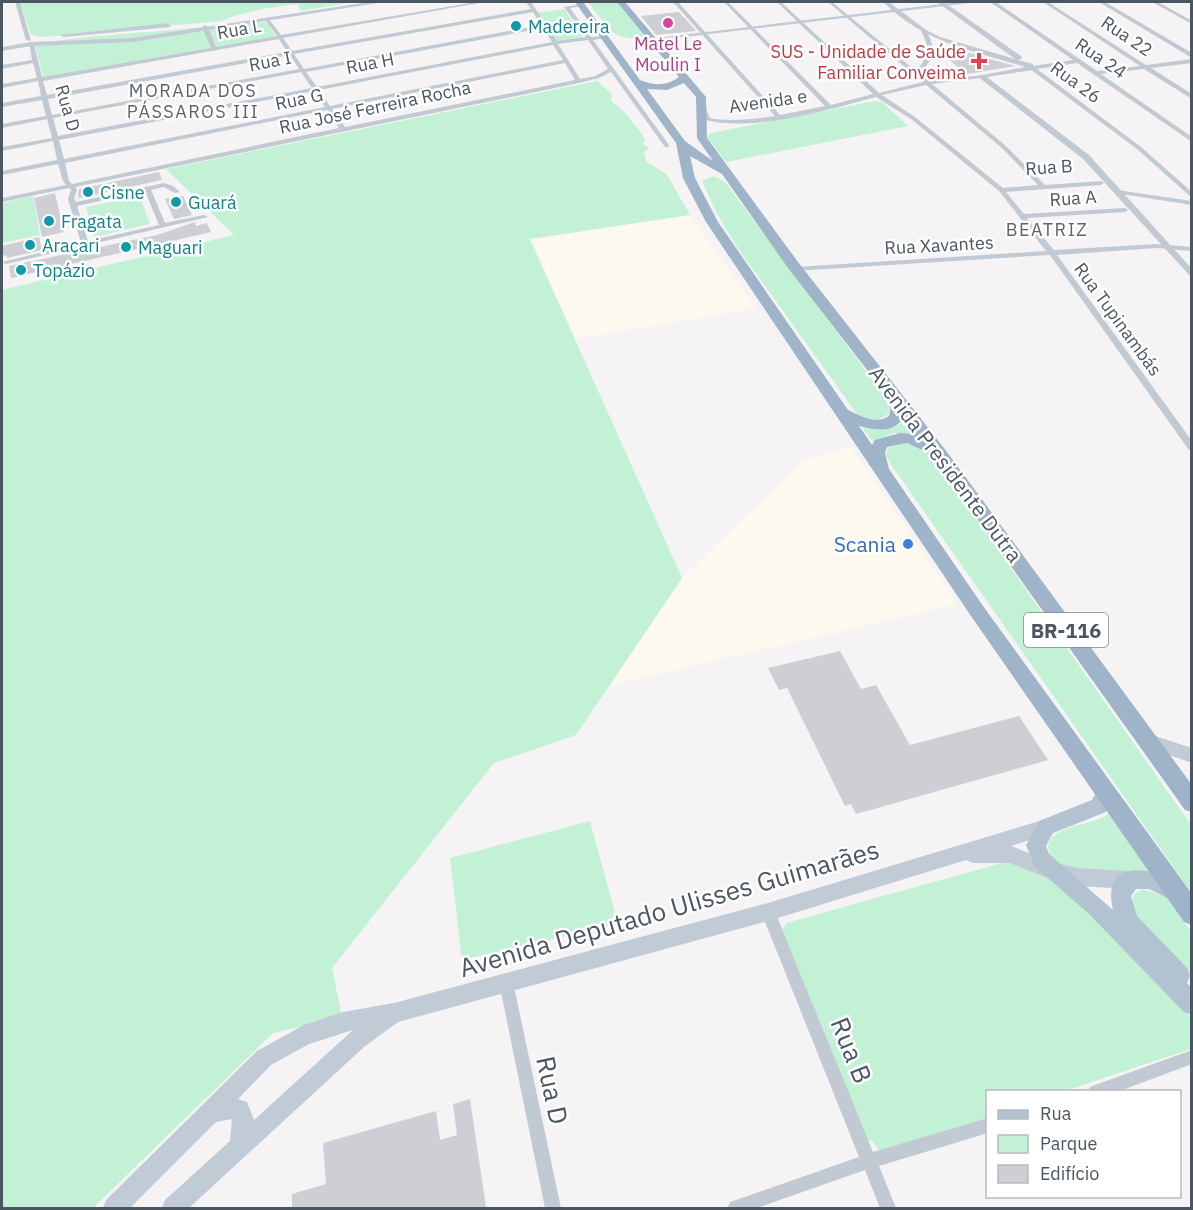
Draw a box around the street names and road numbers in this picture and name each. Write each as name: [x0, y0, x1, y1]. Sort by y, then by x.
street label: Rua 22: [1097, 10, 1157, 62]
street label: Rua L: [215, 14, 263, 44]
street label: Rua 24: [1071, 32, 1131, 84]
street label: Rua I: [247, 46, 293, 76]
street label: Rua H: [344, 47, 396, 79]
street label: Rua 26: [1046, 56, 1106, 108]
street label: Rua José Ferreira Rocha: [277, 75, 473, 139]
street label: Rua D: [50, 82, 86, 134]
street label: Rua G: [273, 83, 325, 115]
street label: Avenida e: [727, 84, 809, 118]
street label: Rua B: [1025, 154, 1073, 180]
street label: Rua A: [1049, 185, 1098, 211]
street label: Rua Xavantes: [884, 231, 994, 259]
street label: Rua Tupinambás: [1069, 258, 1167, 380]
street label: Avenida Presidente Dutra: [863, 360, 1029, 568]
road number: BR-116: [1024, 613, 1108, 647]
street label: Avenida Deputado Ulisses Guimarães: [455, 832, 883, 984]
street label: Rua B: [823, 1012, 881, 1088]
street label: Rua D: [529, 1053, 577, 1127]

